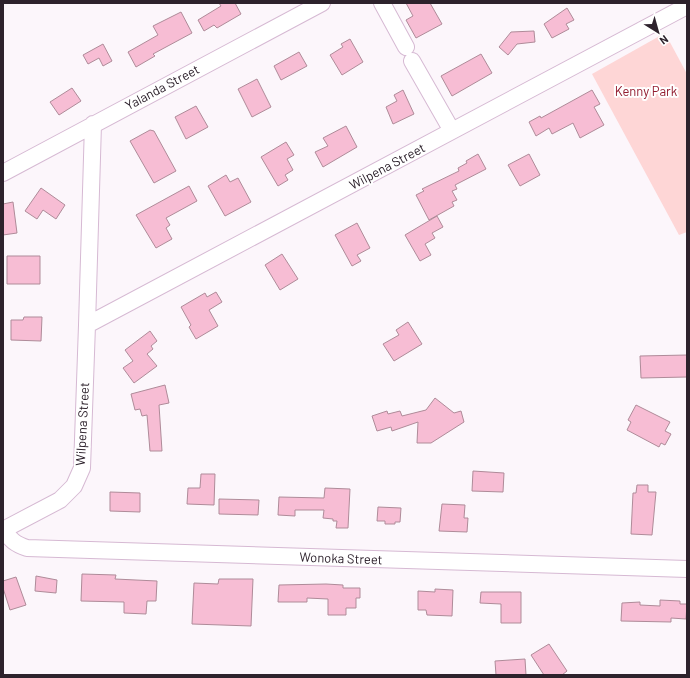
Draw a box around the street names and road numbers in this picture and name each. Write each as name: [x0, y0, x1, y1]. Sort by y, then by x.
street label: Yalanda Street: [122, 61, 202, 113]
street label: Wilpena Street: [346, 139, 428, 193]
street label: Wilpena Street: [72, 382, 92, 466]
street label: Wonoka Street: [299, 549, 383, 567]

